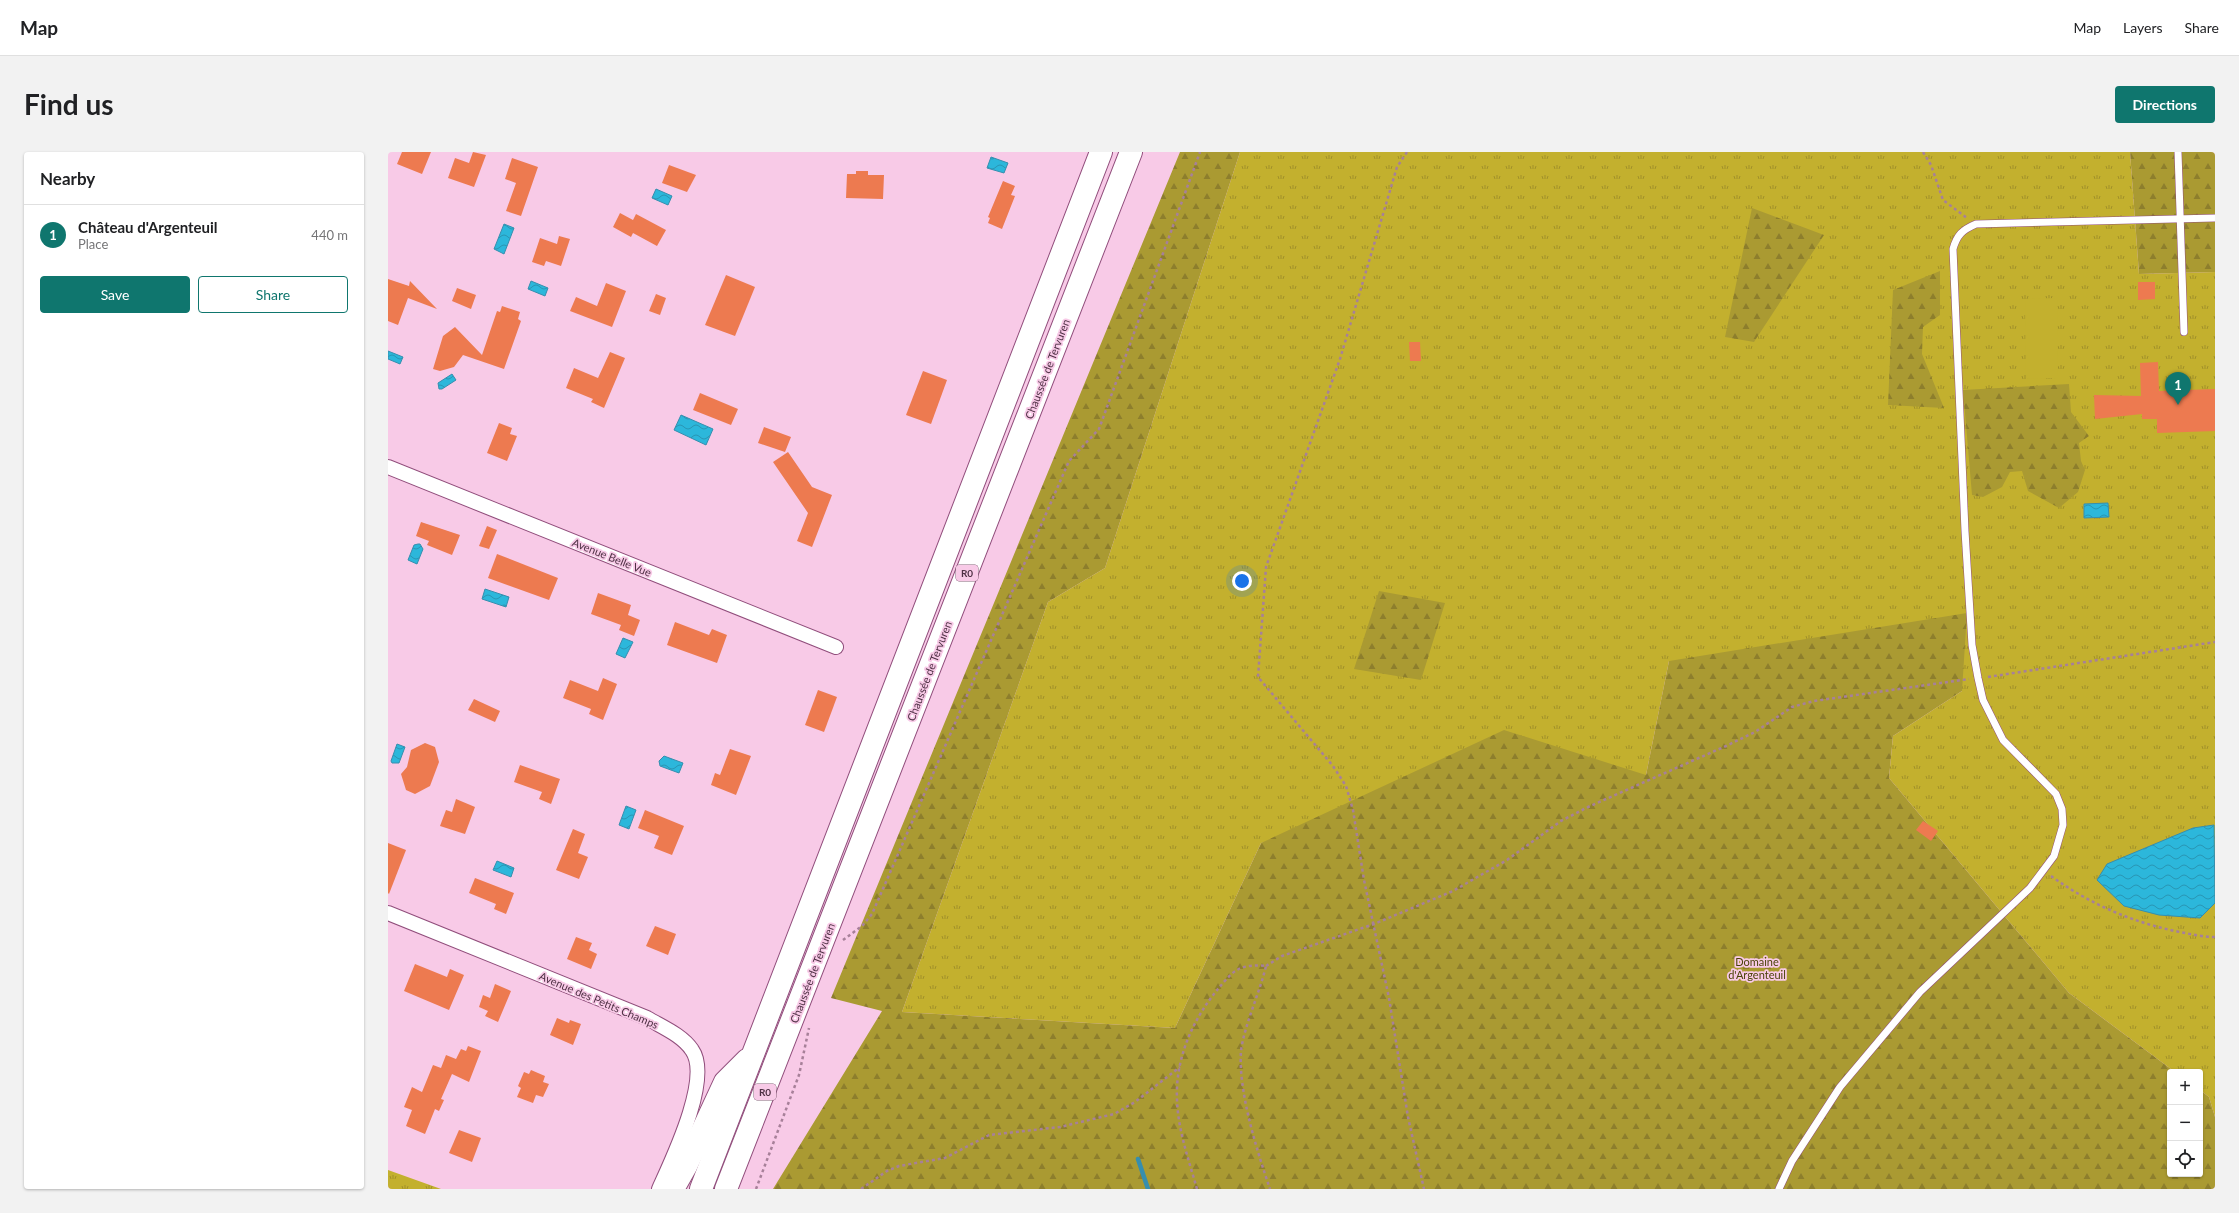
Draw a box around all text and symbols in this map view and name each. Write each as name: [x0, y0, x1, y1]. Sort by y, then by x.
text: Map: [20, 16, 58, 39]
text: Map: [2073, 19, 2101, 36]
text: Layers: [2123, 19, 2163, 36]
text: Share: [2185, 19, 2219, 36]
button: Directions: [2115, 86, 2215, 123]
text: Find us: [24, 87, 114, 121]
text: Nearby: [40, 168, 95, 189]
text: Château d'Argenteuil: [78, 218, 218, 236]
text: 1: [49, 227, 57, 243]
text: 440 m: [311, 227, 348, 243]
text: Place: [78, 236, 108, 252]
button: Save: [40, 276, 190, 313]
button: Share: [198, 276, 348, 313]
street label: Chaussée de Tervuren: [1022, 317, 1072, 421]
pin: 1: [2165, 372, 2191, 405]
street label: Avenue Belle Vue: [570, 535, 654, 579]
road number: R0: [956, 565, 978, 581]
your location: [1232, 571, 1252, 591]
street label: Chaussée de Tervuren: [904, 619, 954, 723]
street label: Chaussée de Tervuren: [787, 921, 837, 1025]
park label: Domaine d'Argenteuil: [1728, 955, 1786, 981]
street label: Avenue des Petits Champs: [538, 969, 661, 1031]
map controls: [2167, 1069, 2203, 1177]
button: +: [2167, 1069, 2203, 1105]
road number: R0: [754, 1084, 776, 1100]
button: −: [2167, 1105, 2203, 1141]
button: locate: [2167, 1141, 2203, 1177]

